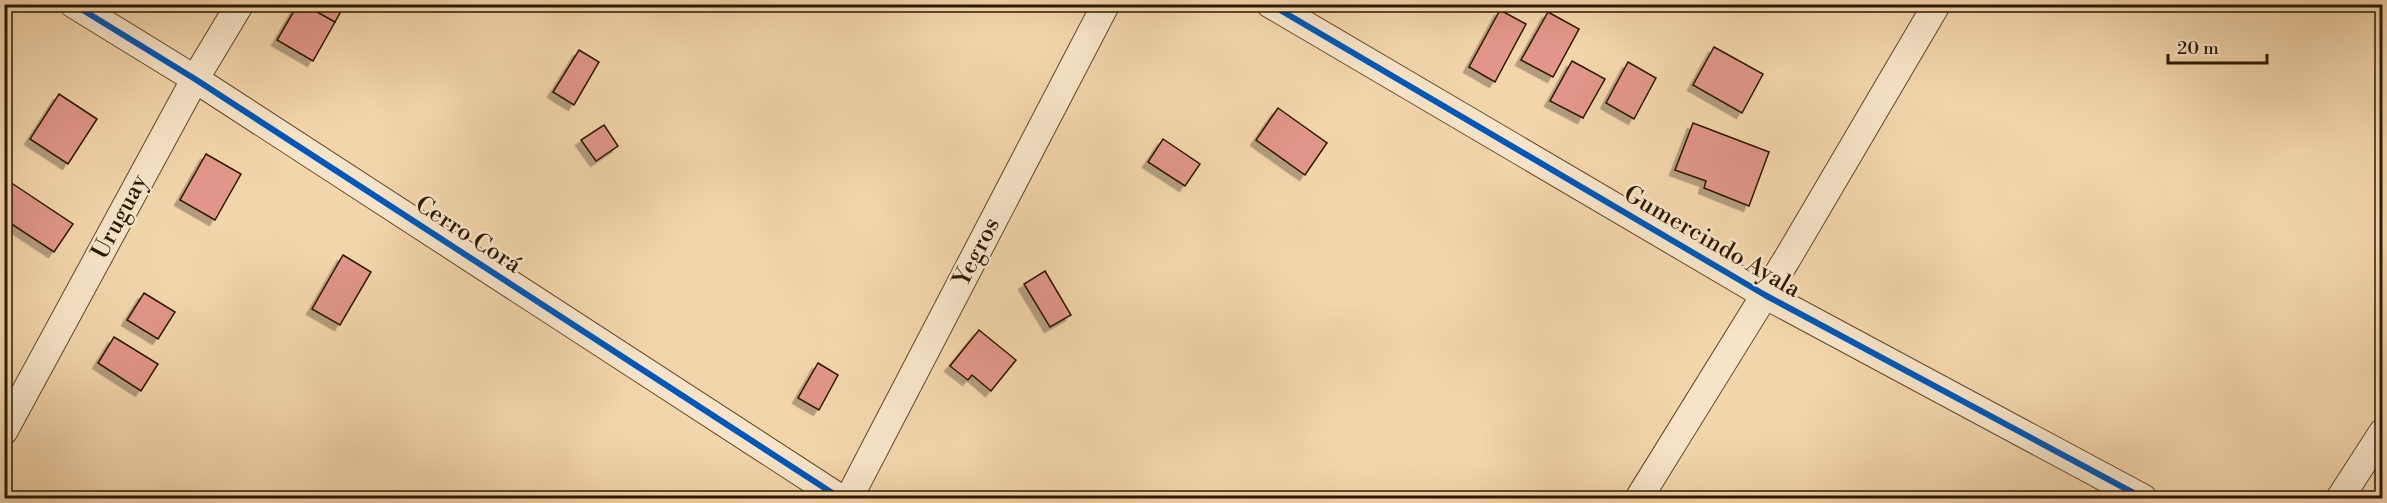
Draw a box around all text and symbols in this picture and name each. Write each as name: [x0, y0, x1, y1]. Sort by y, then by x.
scale bar: [2168, 27, 2267, 65]
text: 20 m: [2177, 37, 2219, 60]
street label: Uruguay: [85, 169, 155, 265]
street label: Gumercindo Ayala: [1618, 179, 1806, 305]
street label: Cerro Corá: [409, 190, 527, 281]
street label: Yegros: [946, 213, 1007, 293]

